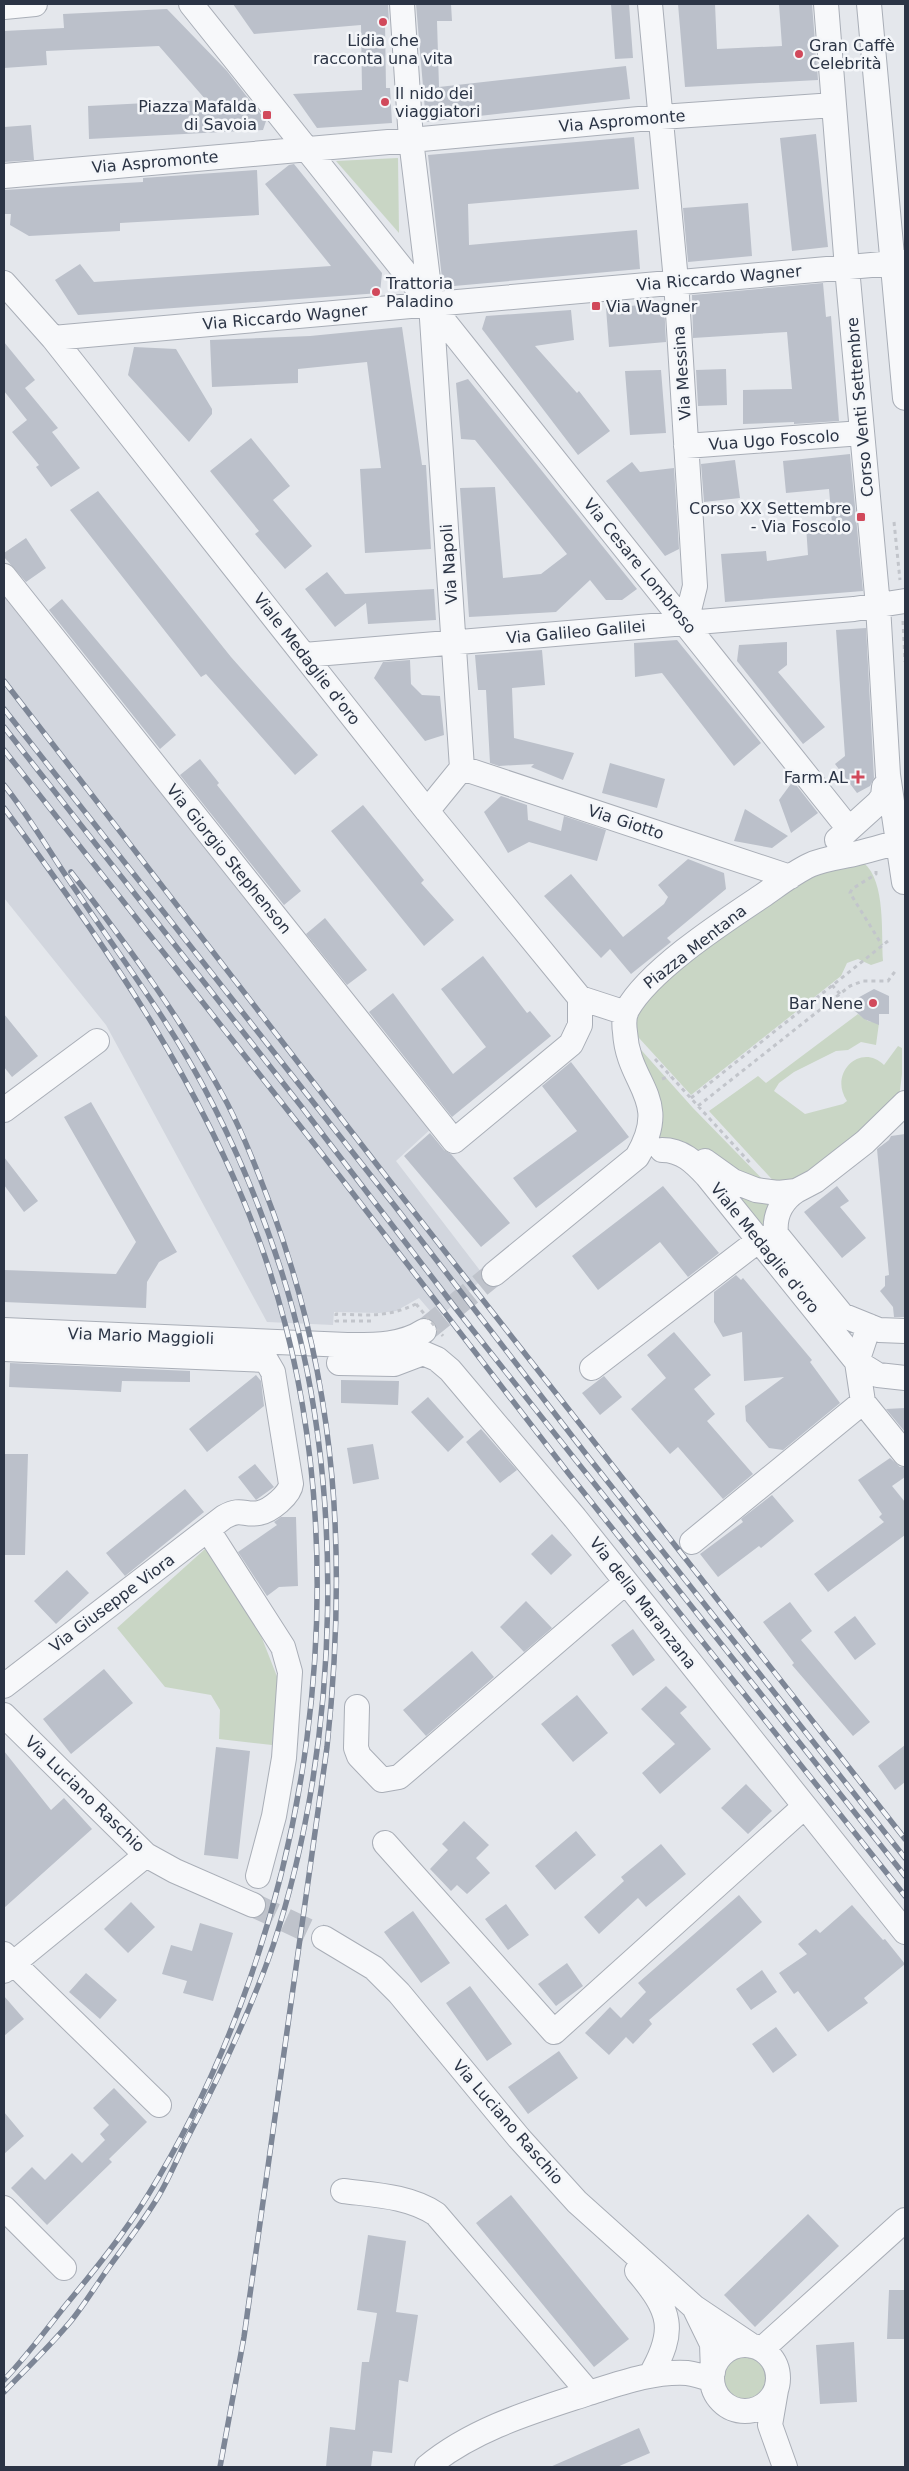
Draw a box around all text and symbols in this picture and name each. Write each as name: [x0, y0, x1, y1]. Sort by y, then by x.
marker: Lidia che racconta una vita: [377, 16, 389, 28]
place label: Lidia che racconta una vita: [313, 31, 453, 68]
place label: Gran Caffè Celebrità: [809, 36, 895, 73]
marker: Gran Caffè Celebrità: [793, 48, 805, 60]
place label: Il nido dei viaggiatori: [395, 84, 480, 121]
marker: Il nido dei viaggiatori: [379, 96, 391, 108]
place label: Piazza Mafalda di Savoia: [138, 97, 257, 134]
street label: Via Aspromonte: [558, 106, 686, 136]
marker: Piazza Mafalda di Savoia: [261, 109, 273, 121]
street label: Via Aspromonte: [91, 147, 219, 177]
street label: Via Riccardo Wagner: [636, 261, 803, 295]
place label: Trattoria Paladino: [385, 274, 454, 311]
marker: Trattoria Paladino: [370, 286, 382, 298]
place label: Via Wagner: [606, 297, 698, 316]
street label: Via Riccardo Wagner: [202, 300, 369, 334]
marker: Via Wagner: [590, 300, 602, 312]
street label: Corso Venti Settembre: [843, 316, 877, 498]
street label: Via Messina: [669, 325, 695, 421]
street label: Vua Ugo Foscolo: [708, 426, 840, 454]
street label: Via Cesare Lombroso: [580, 495, 700, 637]
place label: Corso XX Settembre - Via Foscolo: [689, 499, 851, 536]
marker: Corso XX Settembre - Via Foscolo: [855, 511, 867, 523]
street label: Via Napoli: [437, 523, 461, 605]
street label: Viale Medaglie d'oro: [250, 589, 364, 729]
street label: Via Galileo Galilei: [505, 616, 647, 648]
place label: Farm.AL: [784, 768, 848, 787]
marker: Farm.AL: [852, 771, 864, 783]
street label: Via Giorgio Stephenson: [163, 780, 295, 938]
street label: Via Giotto: [586, 801, 666, 843]
street label: Piazza Mentana: [640, 901, 750, 993]
place label: Bar Nene: [789, 994, 863, 1013]
marker: Bar Nene: [867, 997, 879, 1009]
street label: Viale Medaglie d'oro: [707, 1179, 823, 1317]
street label: Via Mario Maggioli: [67, 1324, 215, 1348]
street label: Via della Maranzana: [586, 1533, 700, 1673]
street label: Via Giuseppe Viora: [46, 1550, 178, 1656]
street label: Via Luciano Raschio: [21, 1732, 149, 1856]
street label: Via Luciano Raschio: [449, 2056, 567, 2188]

